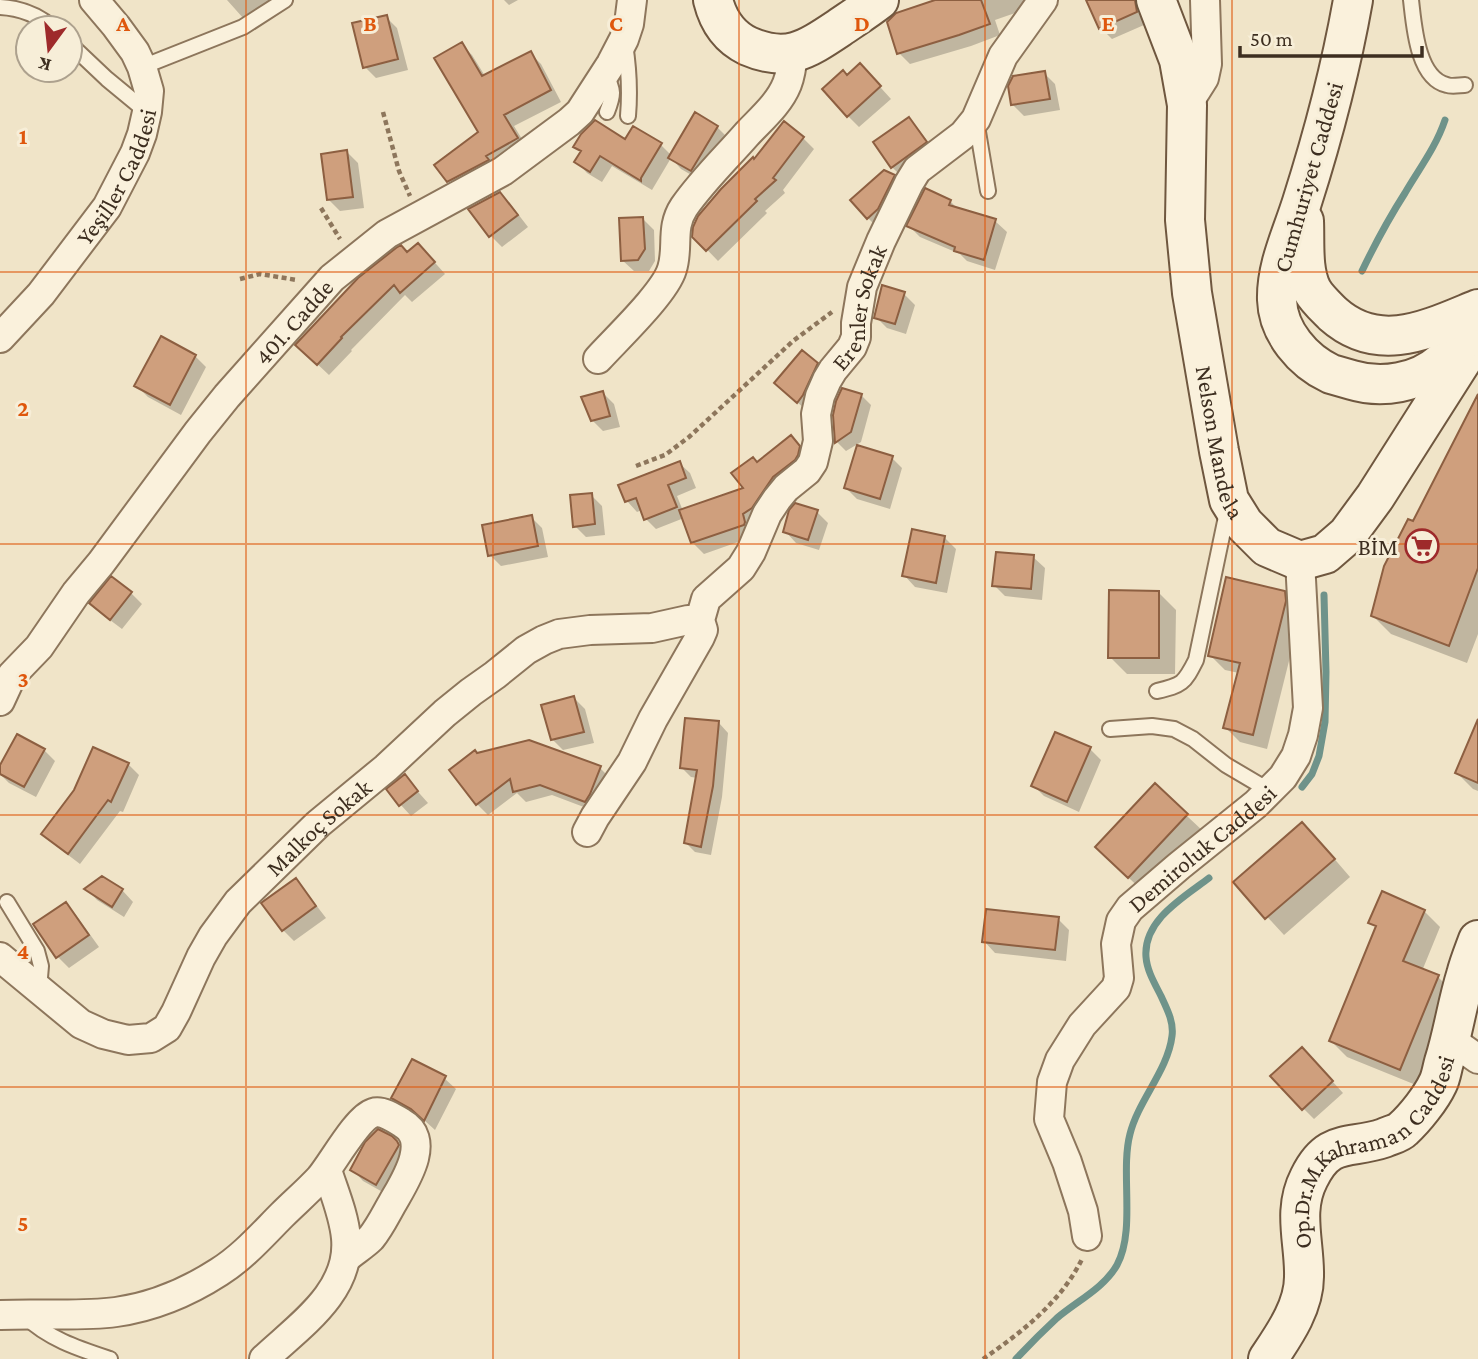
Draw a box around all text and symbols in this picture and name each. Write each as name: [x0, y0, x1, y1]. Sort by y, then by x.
text: A: [115, 10, 130, 36]
text: B: [363, 10, 377, 36]
text: C: [609, 10, 623, 36]
text: D: [854, 10, 870, 36]
text: E: [1101, 10, 1115, 36]
north arrow: [14, 14, 84, 84]
scale bar: [1240, 14, 1422, 58]
text: 50 m: [1250, 27, 1293, 51]
text: K: [35, 53, 53, 77]
street label: Cumhuriyet Caddesi: [1268, 79, 1348, 275]
street label: Yeşiller Caddesi: [70, 106, 161, 250]
text: 1: [19, 123, 28, 149]
street label: Erenler Sokak: [826, 240, 892, 375]
street label: 401. Cadde: [248, 273, 338, 370]
street label: Nelson Mandela: [1191, 363, 1251, 523]
text: 2: [17, 395, 29, 421]
supermarket icon: BİM: [1403, 527, 1441, 565]
place label: BİM: [1358, 533, 1398, 560]
text: 3: [17, 666, 29, 692]
street label: Malkoç Sokak: [260, 772, 377, 881]
street label: Demiroluk Caddesi: [1122, 779, 1281, 917]
text: 4: [17, 938, 29, 964]
street label: Op.Dr.M.Kahraman Caddesi: [1286, 1052, 1459, 1250]
text: 5: [17, 1210, 29, 1236]

